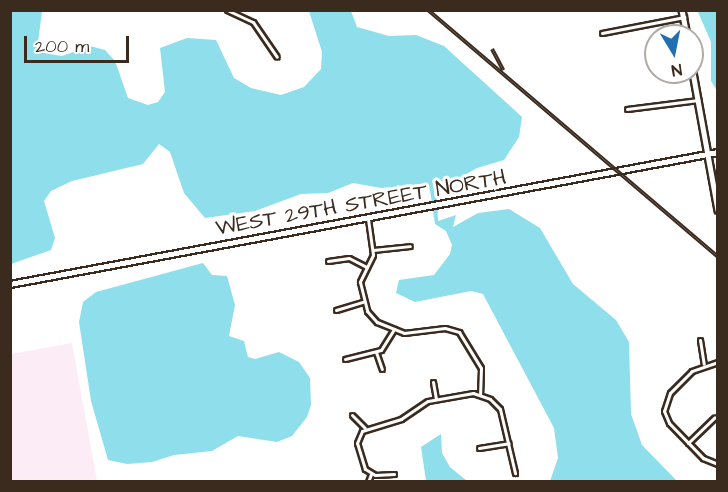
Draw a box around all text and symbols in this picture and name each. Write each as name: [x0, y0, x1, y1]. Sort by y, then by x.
scale bar: [27, 24, 132, 62]
north arrow: [644, 24, 704, 84]
text: 200 m: [35, 34, 89, 59]
text: N: [670, 58, 684, 81]
street label: WEST 29TH STREET NORTH: [214, 164, 508, 242]

